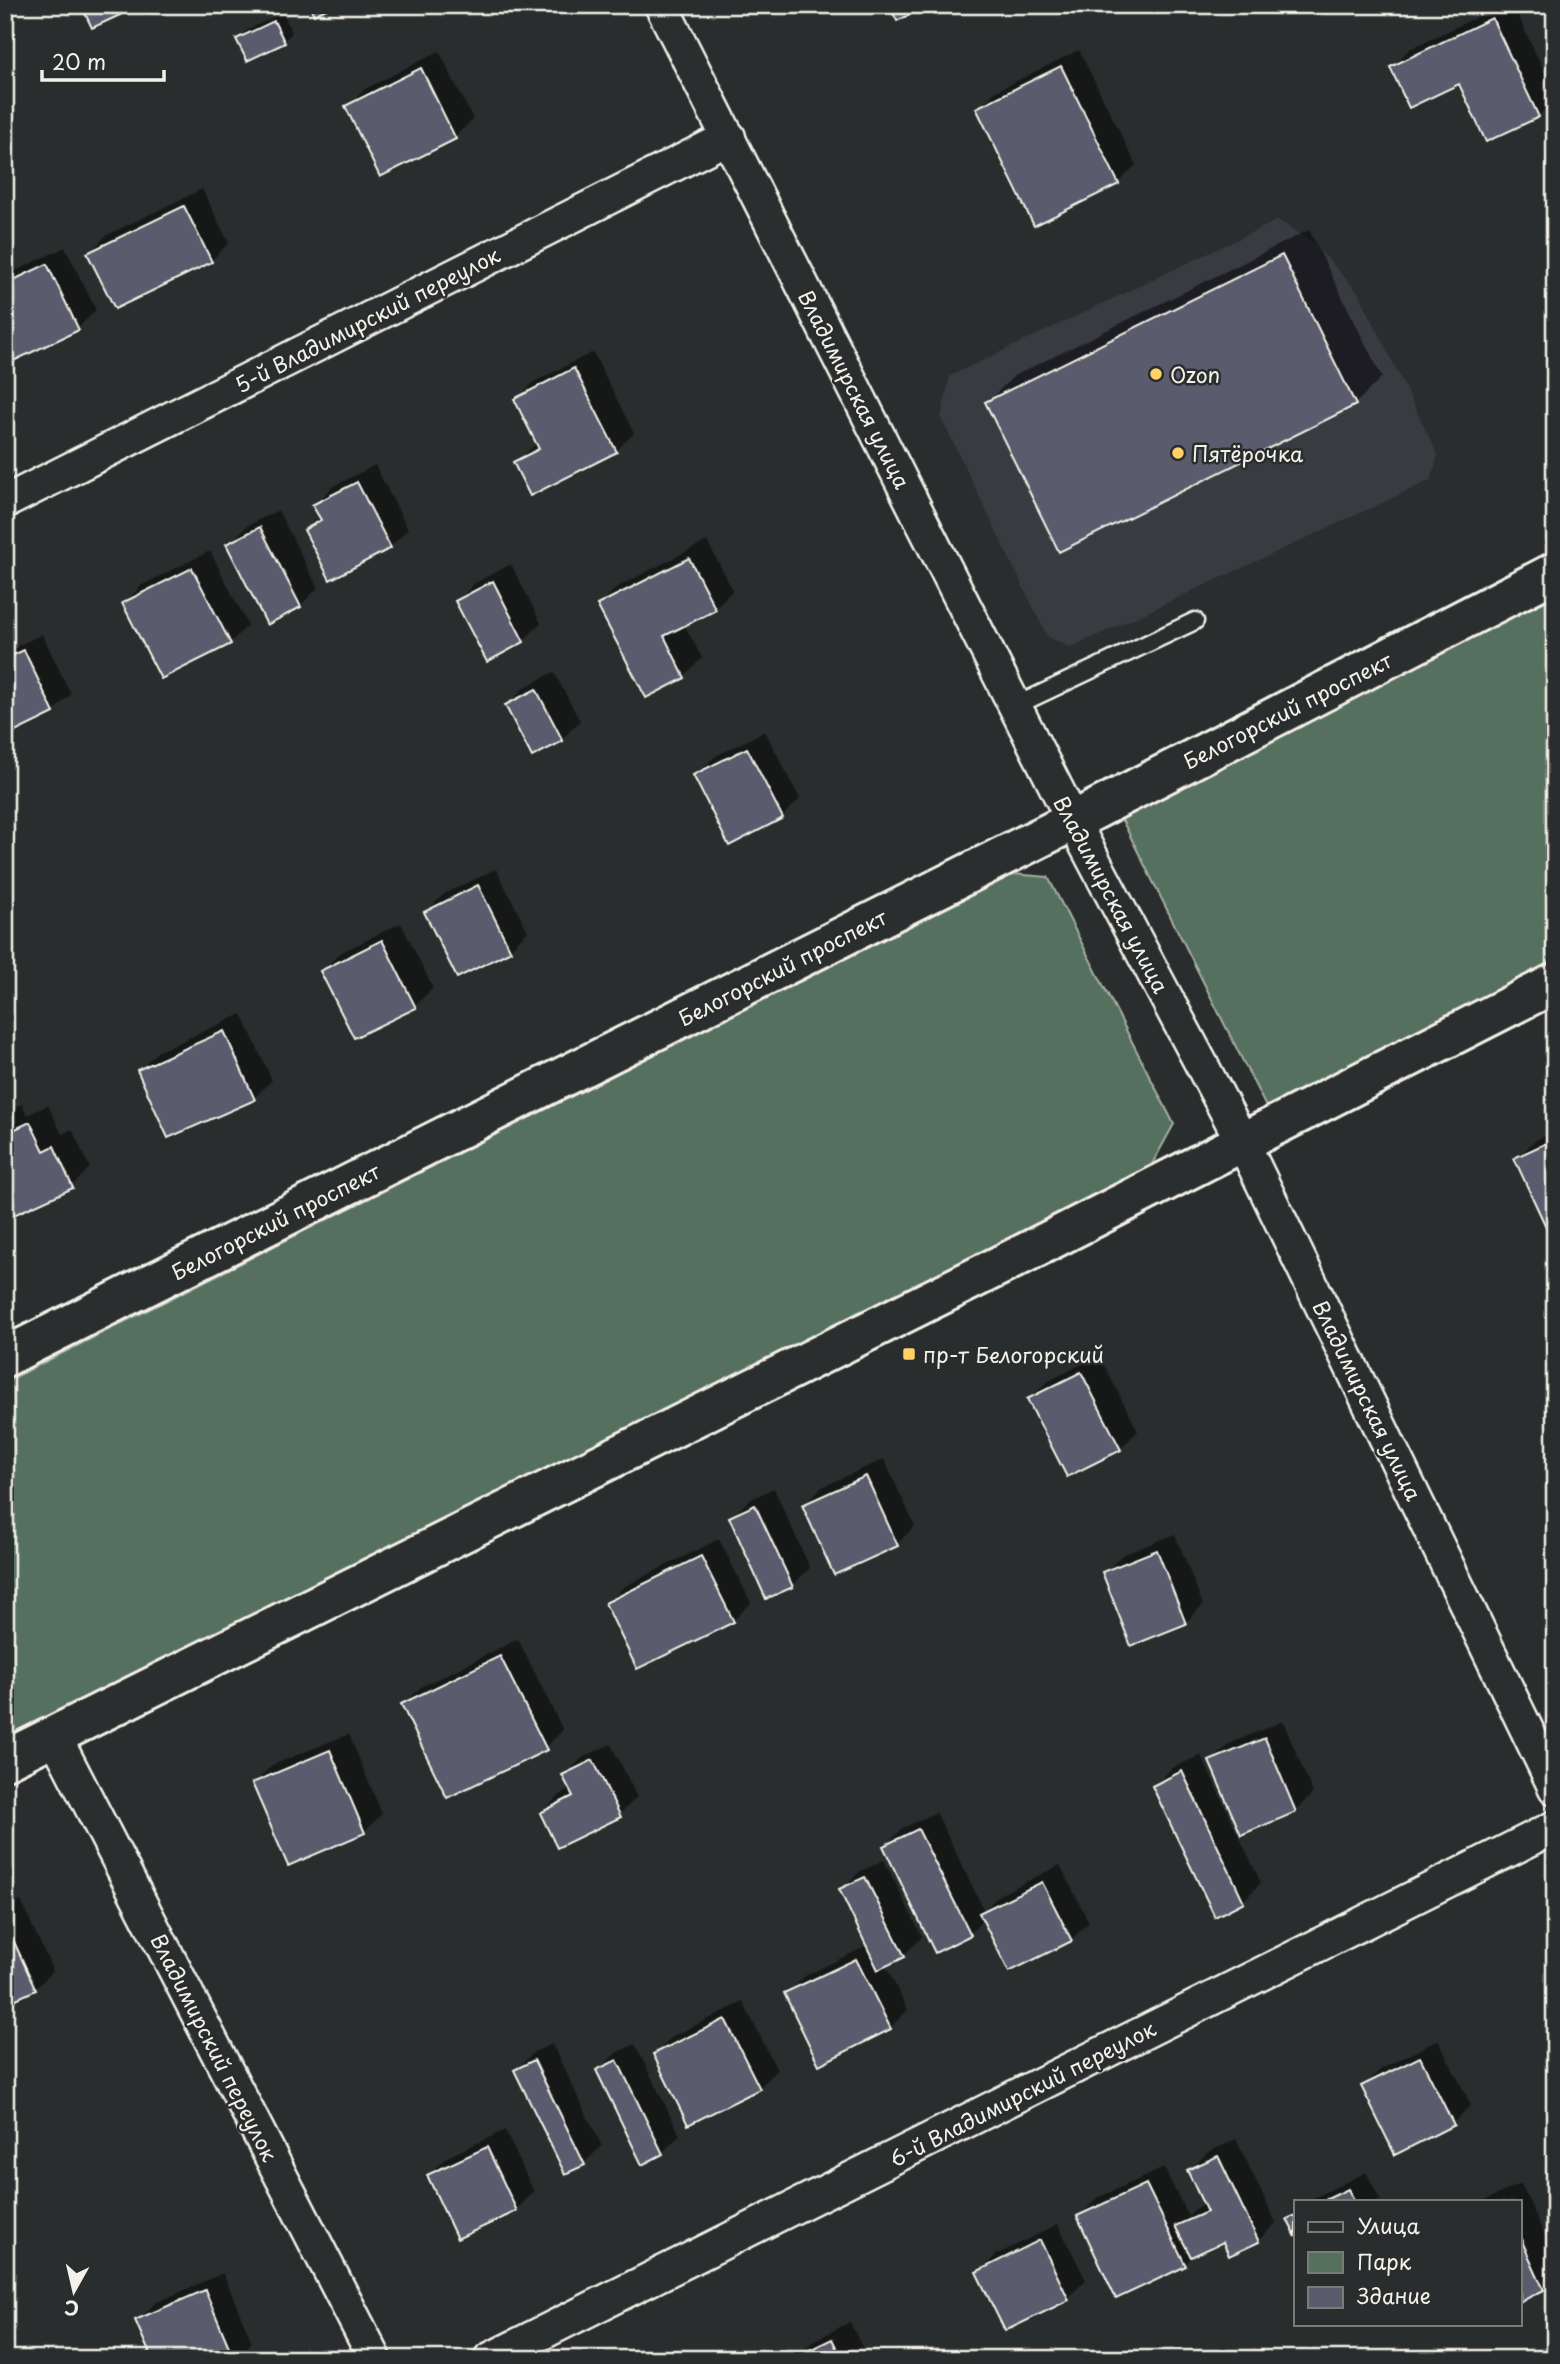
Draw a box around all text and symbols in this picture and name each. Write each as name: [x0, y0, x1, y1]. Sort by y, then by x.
scale bar: [42, 38, 164, 82]
text: 20 m: [52, 45, 106, 77]
street label: 5-й Владимирский переулок: [229, 238, 506, 400]
street label: Владимирская улица: [791, 284, 919, 495]
place label: Ozon: [1170, 358, 1220, 390]
marker: Ozon: [1148, 366, 1164, 382]
place label: Пятёрочка: [1192, 437, 1304, 469]
marker: Пятёрочка: [1170, 445, 1186, 461]
street label: Белогорский проспект: [1177, 643, 1398, 777]
street label: Владимирская улица: [1046, 790, 1178, 999]
street label: Белогорский проспект: [672, 900, 893, 1034]
street label: Белогорский проспект: [165, 1154, 386, 1288]
street label: Владимирская улица: [1306, 1294, 1431, 1506]
place label: пр-т Белогорский: [923, 1338, 1104, 1370]
marker: пр-т Белогорский: [901, 1346, 917, 1362]
street label: Владимирский переулок: [144, 1928, 287, 2167]
street label: 6-й Владимирский переулок: [883, 2012, 1161, 2174]
legend: [1294, 2200, 1522, 2326]
text: Улица: [1357, 2209, 1420, 2241]
text: Парк: [1357, 2245, 1412, 2277]
north arrow: [38, 2256, 108, 2326]
text: Здание: [1357, 2279, 1431, 2311]
text: С: [62, 2294, 81, 2324]

